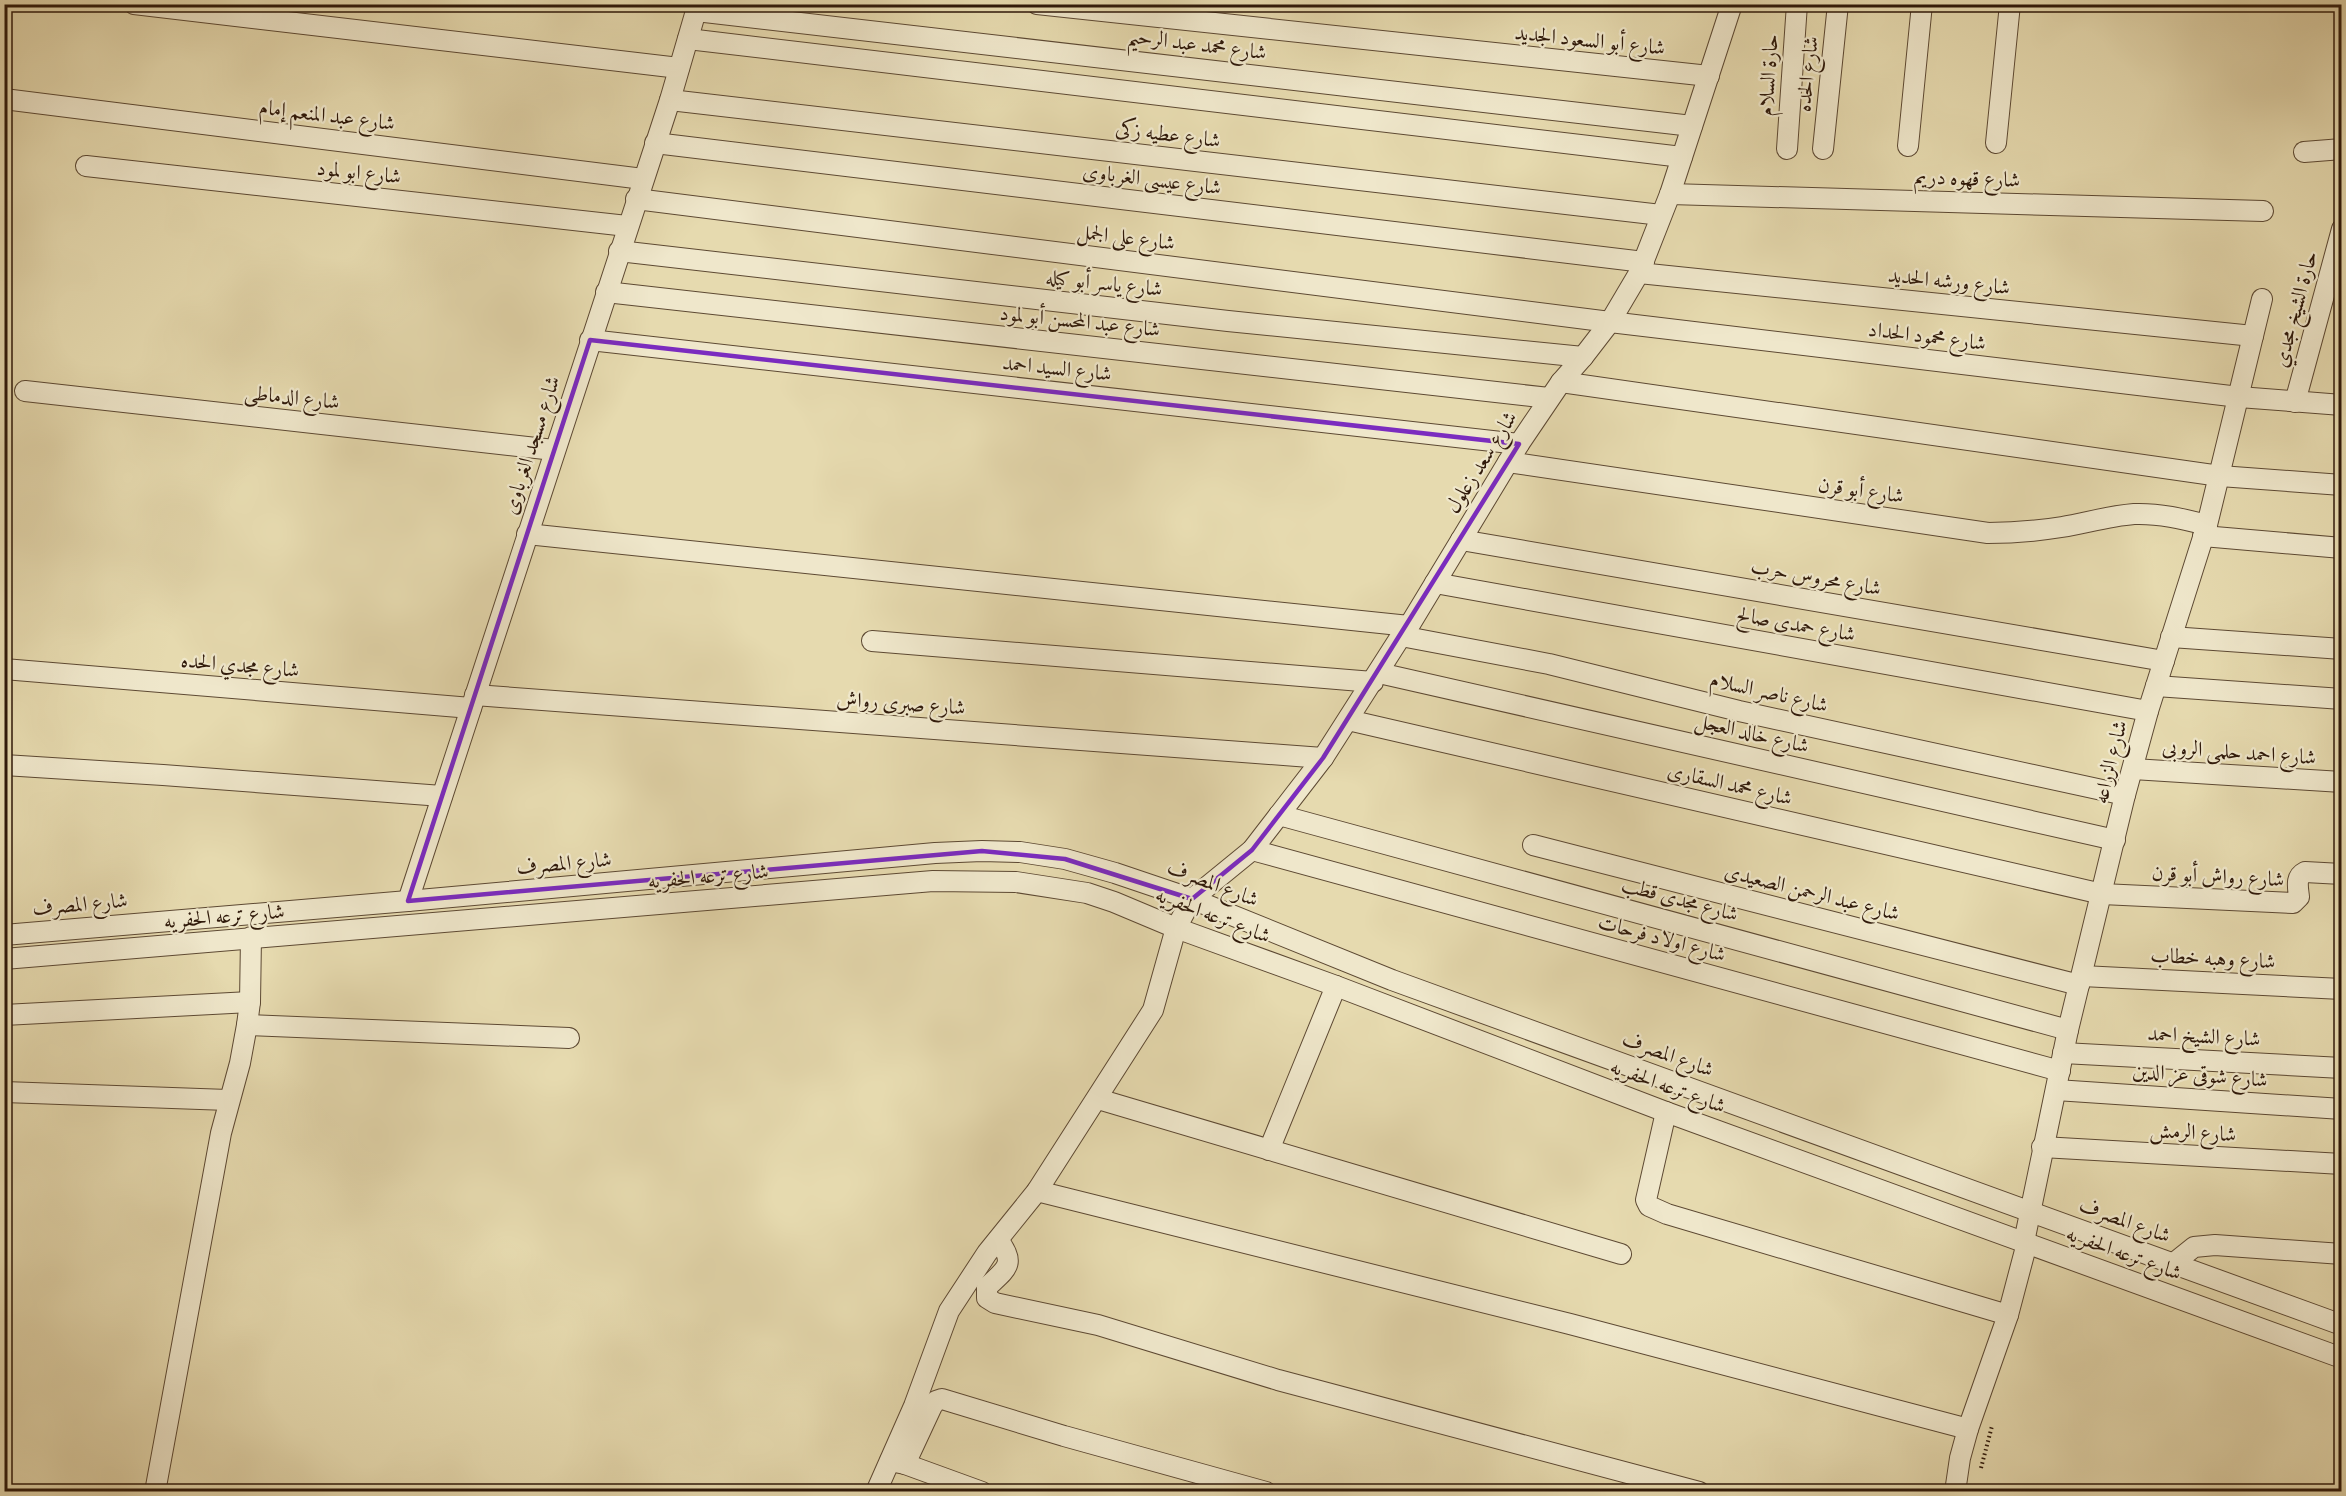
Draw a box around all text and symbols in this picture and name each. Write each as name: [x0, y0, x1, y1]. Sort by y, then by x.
street label: شارع أبو السعود الجديد: [1513, 17, 1667, 66]
street label: شارع محمد عبد الرحيم: [1125, 22, 1268, 73]
street label: حارة السلام: [1751, 33, 1789, 117]
street label: شارع الحده: [1789, 35, 1829, 114]
street label: شارع عبد المنعم إمام: [257, 93, 397, 143]
street label: شارع عطيه زكى: [1113, 114, 1222, 158]
street label: شارع ابو لمود: [315, 154, 403, 194]
street label: شارع عيسى الغرباوى: [1081, 157, 1223, 205]
street label: شارع قهوه دريم: [1913, 162, 2021, 198]
street label: شارع على الجمل: [1075, 217, 1177, 261]
street label: حارة الشيخ مجدي: [2266, 248, 2329, 372]
street label: شارع ورشه الحديد: [1886, 261, 2012, 305]
street label: شارع ياسر أبو كيله: [1044, 262, 1164, 307]
street label: شارع عبد المحسن أبو لمود: [998, 298, 1162, 347]
street label: شارع محمود الحداد: [1866, 315, 1988, 361]
street label: شارع السيد احمد: [1001, 348, 1113, 392]
street label: شارع مسجد الغرباوى: [495, 372, 570, 519]
street label: شارع الدماطى: [243, 378, 341, 420]
street label: شارع سعد زعلول: [1438, 406, 1527, 521]
street label: شارع أبو قرن: [1816, 469, 1906, 514]
street label: شارع محروس حرب: [1748, 552, 1883, 606]
street label: شارع حمدى صالح: [1734, 600, 1858, 652]
street label: شارع مجدي الحده: [179, 646, 300, 688]
street label: شارع ناصر السلام: [1706, 665, 1831, 723]
street label: شارع صبرى رواش: [835, 685, 966, 725]
street label: شارع خالد العجل: [1691, 706, 1812, 764]
street label: شارع الزراعه: [2086, 717, 2138, 808]
street label: شارع احمد حلمى الروبى: [2161, 733, 2317, 775]
street label: شارع محمد السقارى: [1664, 756, 1795, 816]
street label: شارع المصرف: [515, 845, 613, 885]
street label: شارع المصرف: [1162, 853, 1263, 917]
street label: شارع ترعه الحفريه: [646, 857, 770, 899]
street label: شارع عبد الرحمن الصعيدى: [1720, 857, 1903, 931]
street label: شارع رواش أبو قرن: [2151, 858, 2285, 897]
street label: شارع مجدى قطب: [1617, 870, 1741, 932]
street label: شارع ترعه الحفريه: [1150, 880, 1275, 954]
street label: شارع المصرف: [31, 886, 129, 926]
street label: شارع ترعه الحفريه: [162, 897, 286, 939]
street label: شارع اولاد فرحات: [1594, 908, 1729, 972]
street label: شارع وهبه خطاب: [2149, 941, 2276, 979]
street label: شارع الشيخ احمد: [2146, 1019, 2261, 1058]
street label: شارع المصرف: [1617, 1024, 1718, 1087]
street label: شارع ترعه الحفريه: [1605, 1052, 1730, 1124]
street label: شارع شوقى عز الدين: [2131, 1056, 2269, 1098]
street label: شارع الرمش: [2149, 1116, 2237, 1152]
street label: شارع المصرف: [2074, 1190, 2175, 1253]
street label: شارع ترعه الحفريه: [2061, 1219, 2186, 1291]

